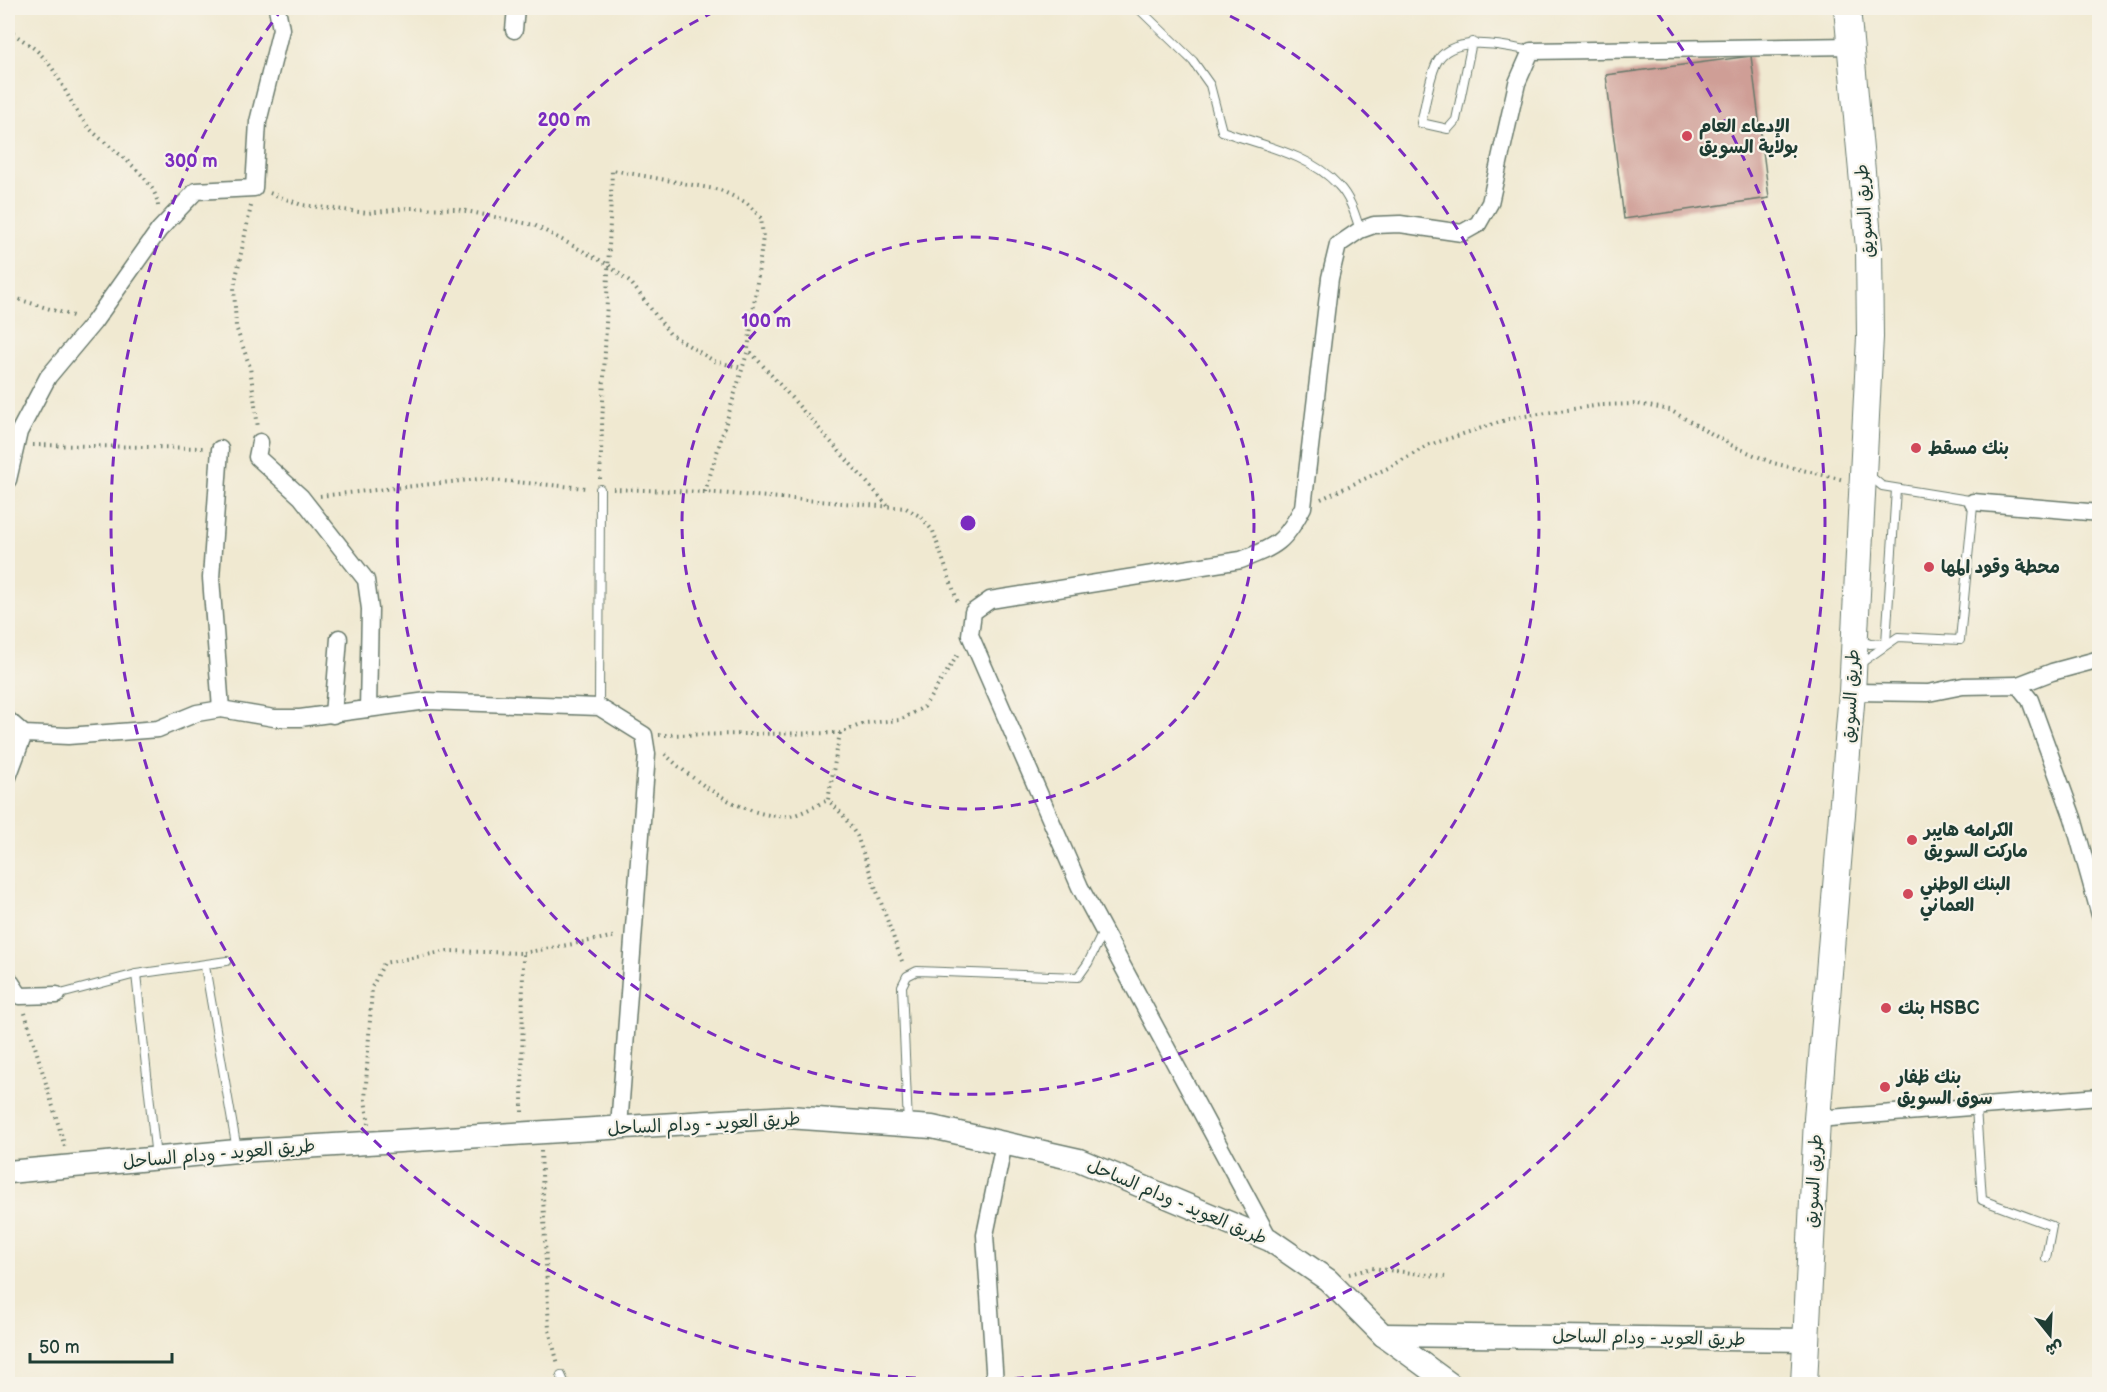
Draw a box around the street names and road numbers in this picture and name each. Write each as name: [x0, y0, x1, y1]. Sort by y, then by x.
street label: طريق السويق: [1851, 163, 1879, 259]
street label: طريق السويق: [1838, 648, 1864, 744]
street label: طريق العويد - ودام الساحل: [607, 1108, 801, 1143]
street label: طريق السويق: [1801, 1133, 1827, 1229]
street label: طريق العويد - ودام الساحل: [122, 1135, 316, 1176]
street label: طريق العويد - ودام الساحل: [1083, 1155, 1270, 1252]
street label: طريق العويد - ودام الساحل: [1552, 1326, 1746, 1353]

